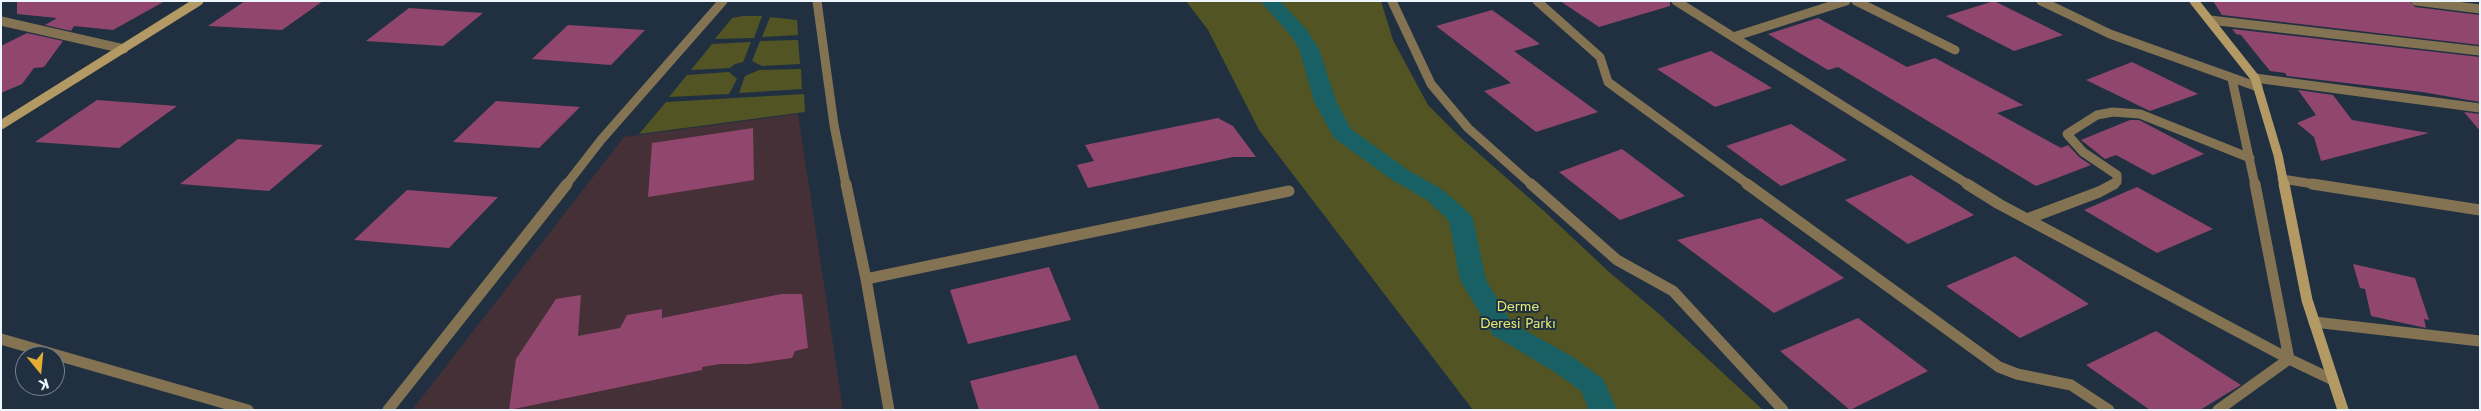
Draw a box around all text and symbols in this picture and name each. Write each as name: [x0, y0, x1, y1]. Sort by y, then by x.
park label: Derme Deresi Parkı: [1480, 298, 1556, 333]
north arrow: [15, 346, 65, 396]
text: K: [36, 373, 52, 395]

